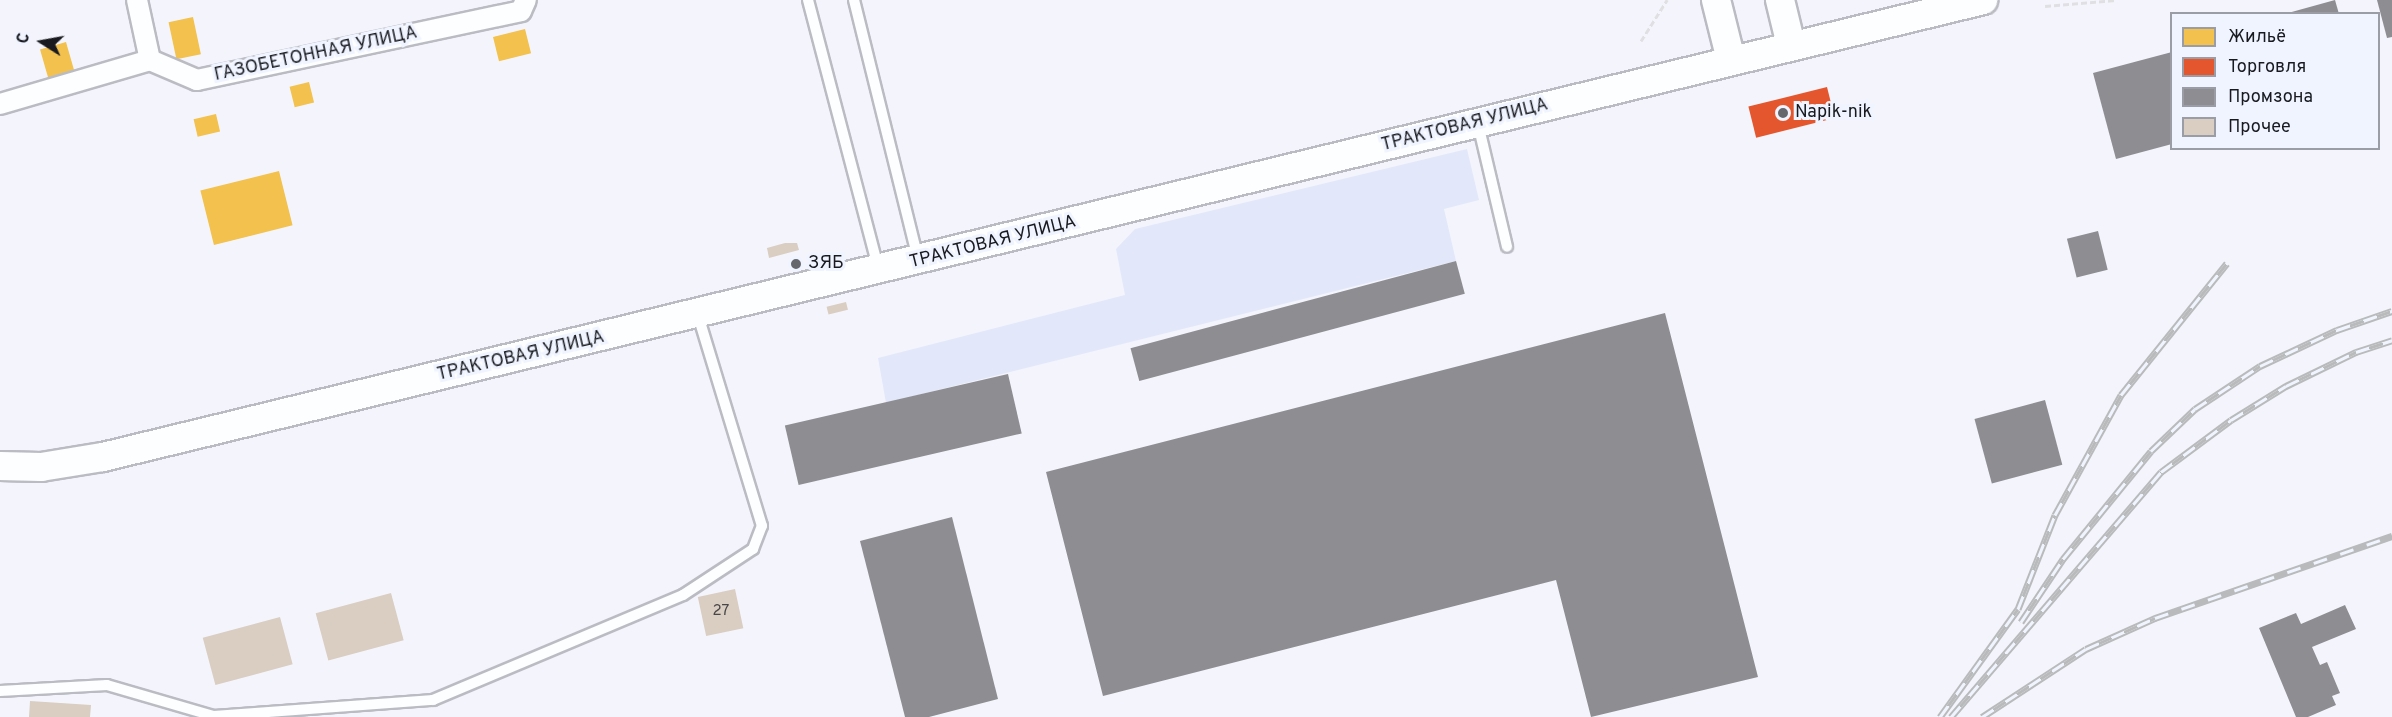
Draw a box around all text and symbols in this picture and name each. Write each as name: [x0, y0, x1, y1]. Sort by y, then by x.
north arrow: [12, 12, 72, 72]
legend: [2170, 12, 2380, 150]
street label: ГАЗОБЕТОННАЯ УЛИЦА: [213, 23, 419, 87]
text: Жильё: [2228, 26, 2286, 49]
text: С: [14, 32, 35, 45]
text: Торговля: [2228, 56, 2306, 79]
text: Промзона: [2228, 86, 2313, 109]
street label: ТРАКТОВАЯ УЛИЦА: [1379, 95, 1551, 157]
place label: Napik-nik: [1795, 102, 1872, 124]
marker: Napik-nik: [1776, 106, 1790, 120]
text: Прочее: [2228, 116, 2291, 139]
street label: ТРАКТОВАЯ УЛИЦА: [907, 212, 1079, 274]
place label: ЗЯБ: [808, 253, 844, 275]
marker: ЗЯБ: [789, 257, 803, 271]
street label: ТРАКТОВАЯ УЛИЦА: [435, 327, 607, 387]
house number: 27: [713, 603, 729, 621]

